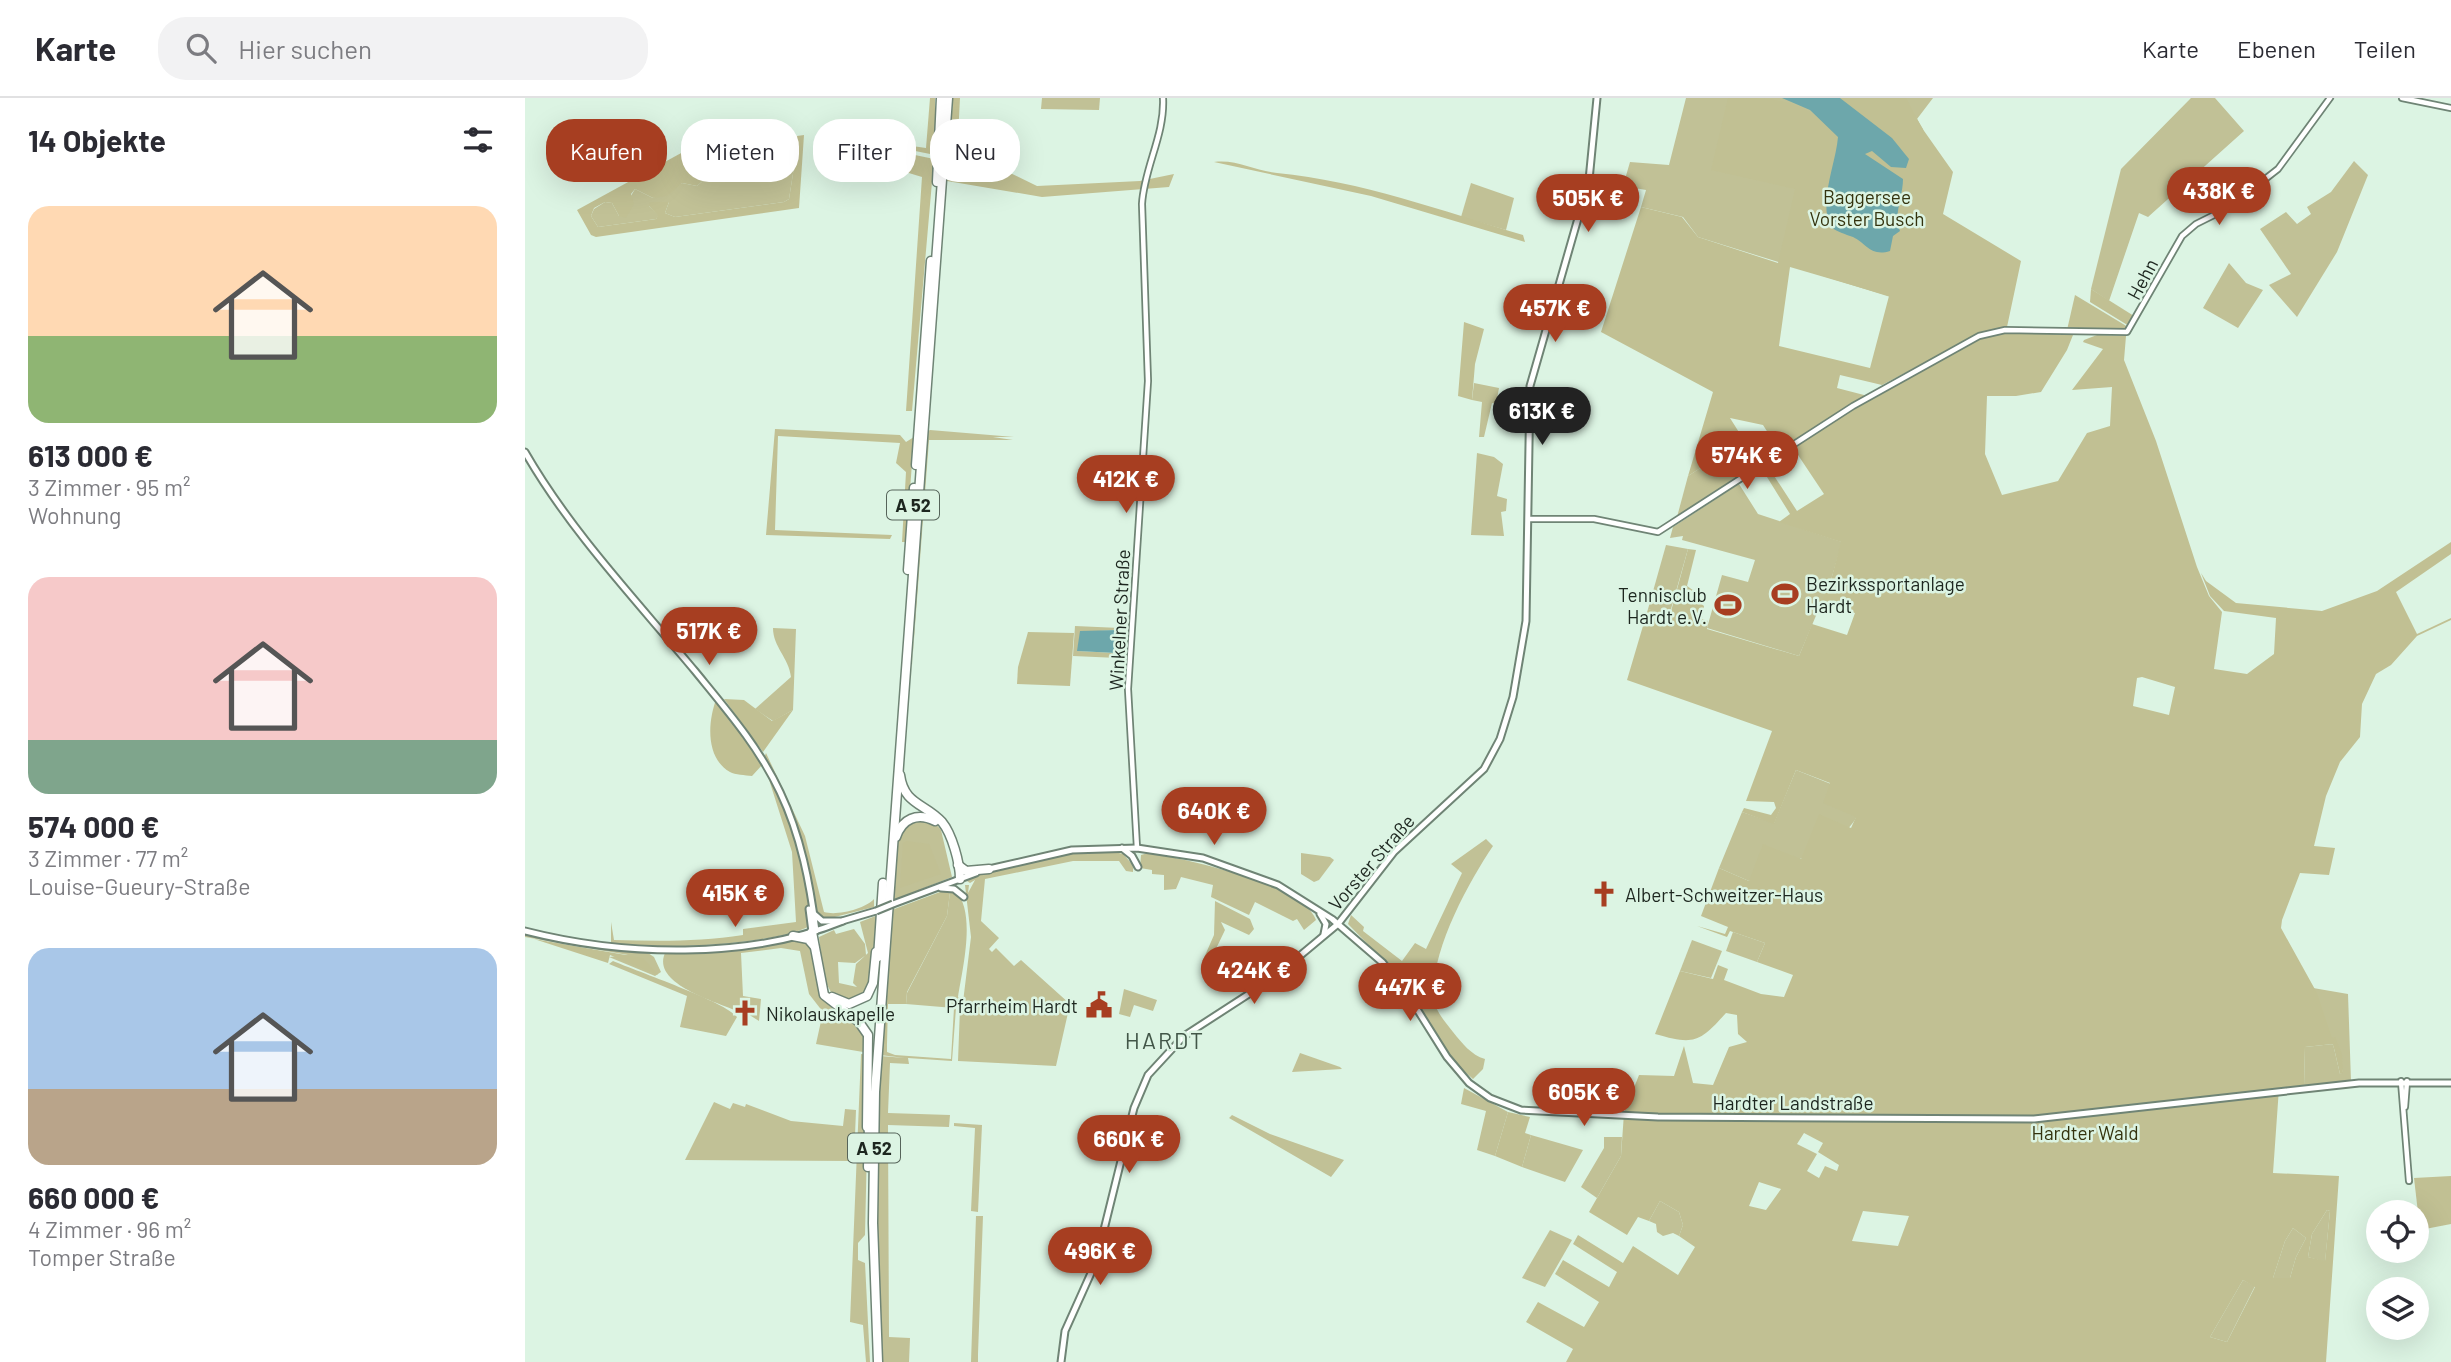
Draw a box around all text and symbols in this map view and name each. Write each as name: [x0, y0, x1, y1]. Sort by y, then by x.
search box: [158, 17, 648, 80]
text: Karte: [35, 28, 116, 68]
icon: search: [182, 29, 220, 67]
text: Hier suchen: [238, 33, 372, 64]
text: Karte: [2142, 34, 2199, 63]
text: Ebenen: [2237, 34, 2316, 63]
text: Teilen: [2354, 34, 2416, 63]
chip: Kaufen: [546, 119, 667, 182]
chip: Mieten: [681, 119, 799, 182]
chip: Filter: [813, 119, 916, 182]
chip: Neu: [930, 119, 1020, 182]
icon: filters: [459, 121, 497, 159]
text: 14 Objekte: [28, 122, 166, 158]
pin: 438K €: [2162, 167, 2276, 227]
pin: 505K €: [1531, 174, 1645, 234]
text: 438K €: [2183, 176, 2255, 204]
text: 505K €: [1552, 183, 1624, 211]
park label: Baggersee Vorster Busch: [1809, 185, 1925, 230]
icon: home: [200, 252, 326, 378]
street label: Hehn: [2122, 255, 2162, 303]
pin: 457K €: [1498, 285, 1612, 344]
text: 457K €: [1519, 293, 1591, 321]
pin: 613K €: [1485, 388, 1599, 447]
text: 613K €: [1509, 396, 1575, 424]
pin: 574K €: [1690, 432, 1804, 491]
text: 613 000 €: [28, 437, 153, 473]
text: 574K €: [1711, 440, 1783, 468]
pin: 412K €: [1069, 456, 1183, 515]
text: 412K €: [1093, 464, 1159, 492]
text: 3 Zimmer · 95 m²: [28, 473, 190, 501]
road number: A 52: [887, 491, 939, 520]
text: Wohnung: [28, 501, 121, 529]
street label: Winkelner Straße: [1104, 549, 1134, 691]
place label: Bezirkssportanlage Hardt: [1806, 572, 1965, 617]
sports icon: Bezirkssportanlage Hardt: [1770, 579, 1800, 609]
place label: Tennisclub Hardt e.V.: [1618, 583, 1707, 628]
sports icon: Tennisclub Hardt e.V.: [1713, 590, 1743, 620]
pin: 517K €: [652, 608, 766, 667]
text: 517K €: [676, 616, 742, 644]
icon: home: [200, 623, 326, 749]
pin: 640K €: [1157, 788, 1271, 847]
text: 640K €: [1178, 796, 1250, 824]
text: 574 000 €: [28, 808, 160, 844]
street label: Vorster Straße: [1323, 809, 1419, 915]
text: 3 Zimmer · 77 m²: [28, 844, 188, 872]
pin: 415K €: [678, 870, 792, 929]
text: Louise-Gueury-Straße: [28, 872, 250, 900]
text: 415K €: [702, 878, 768, 906]
church icon: Albert-Schweitzer-Haus: [1589, 879, 1619, 909]
place label: Albert-Schweitzer-Haus: [1625, 883, 1823, 906]
pin: 424K €: [1197, 946, 1311, 1006]
text: 424K €: [1217, 955, 1291, 983]
pin: 447K €: [1353, 964, 1467, 1023]
text: 447K €: [1374, 972, 1446, 1000]
public building icon: Pfarrheim Hardt: [1084, 990, 1114, 1020]
icon: home: [200, 994, 326, 1120]
place label: Pfarrheim Hardt: [946, 994, 1078, 1017]
church icon: Nikolauskapelle: [730, 998, 760, 1028]
place label: Nikolauskapelle: [766, 1002, 895, 1025]
district label: HARDT: [1125, 1026, 1205, 1054]
pin: 605K €: [1527, 1068, 1641, 1128]
text: 605K €: [1548, 1077, 1620, 1105]
street label: Hardter Landstraße: [1712, 1091, 1874, 1114]
pin: 660K €: [1072, 1116, 1186, 1175]
park label: Hardter Wald: [2031, 1121, 2139, 1144]
text: 660K €: [1093, 1124, 1165, 1152]
road number: A 52: [848, 1134, 900, 1162]
text: 660 000 €: [28, 1179, 160, 1215]
map controls: [2366, 1200, 2429, 1340]
button: locate: [2366, 1200, 2429, 1263]
text: 4 Zimmer · 96 m²: [28, 1215, 191, 1243]
pin: 496K €: [1043, 1228, 1157, 1287]
text: 496K €: [1064, 1236, 1136, 1264]
text: Tomper Straße: [28, 1243, 176, 1271]
button: layers: [2366, 1277, 2429, 1340]

